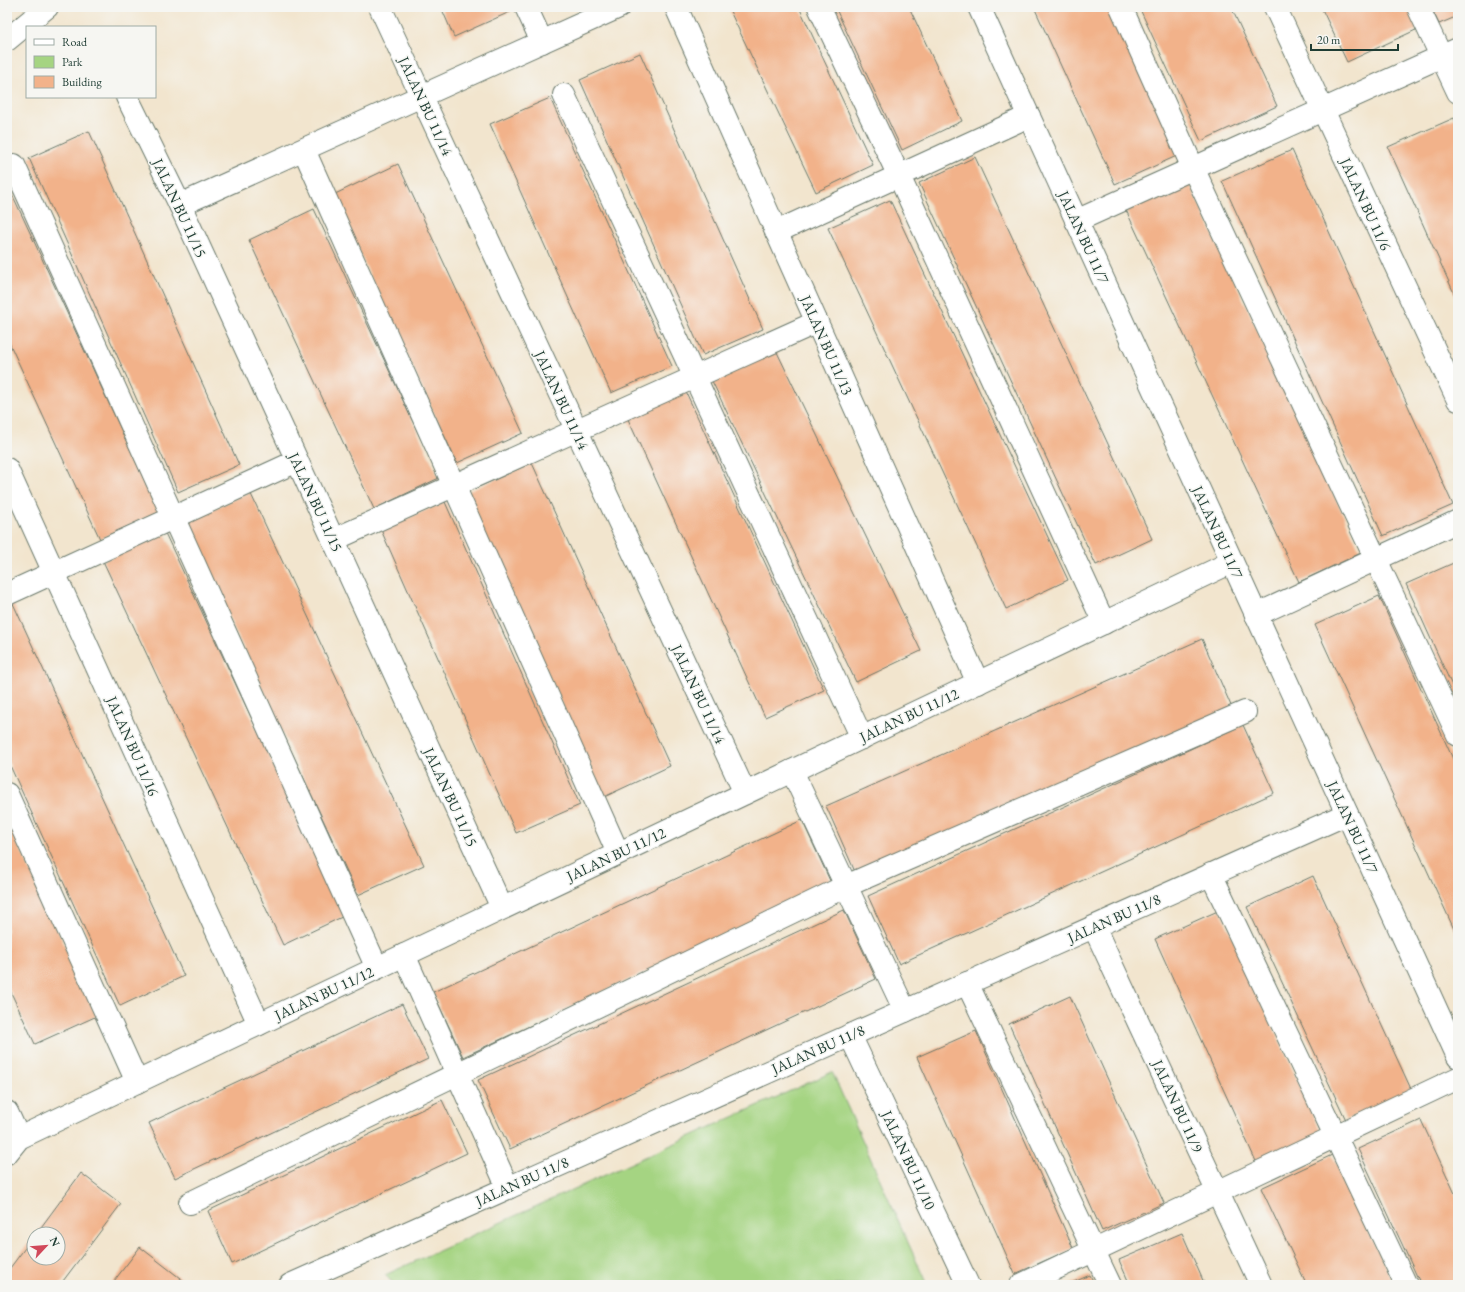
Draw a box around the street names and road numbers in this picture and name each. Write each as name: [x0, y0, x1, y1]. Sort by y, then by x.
street label: JALAN BU 11/14: [394, 52, 458, 159]
street label: JALAN BU 11/6: [1335, 153, 1396, 253]
street label: JALAN BU 11/15: [148, 154, 211, 261]
street label: JALAN BU 11/7: [1053, 186, 1114, 287]
street label: JALAN BU 11/13: [796, 290, 857, 398]
street label: JALAN BU 11/14: [530, 346, 594, 453]
street label: JALAN BU 11/15: [284, 448, 347, 555]
street label: JALAN BU 11/7: [1187, 481, 1248, 582]
street label: JALAN BU 11/14: [667, 640, 731, 747]
street label: JALAN BU 11/12: [855, 683, 962, 747]
street label: JALAN BU 11/16: [102, 691, 163, 799]
street label: JALAN BU 11/15: [419, 743, 482, 850]
street label: JALAN BU 11/7: [1322, 776, 1383, 877]
street label: JALAN BU 11/12: [562, 822, 669, 886]
street label: JALAN BU 11/8: [1063, 889, 1164, 948]
street label: JALAN BU 11/12: [270, 961, 377, 1025]
street label: JALAN BU 11/8: [767, 1020, 868, 1079]
street label: JALAN BU 11/9: [1147, 1055, 1208, 1155]
street label: JALAN BU 11/10: [877, 1106, 940, 1213]
street label: JALAN BU 11/8: [471, 1152, 572, 1211]

